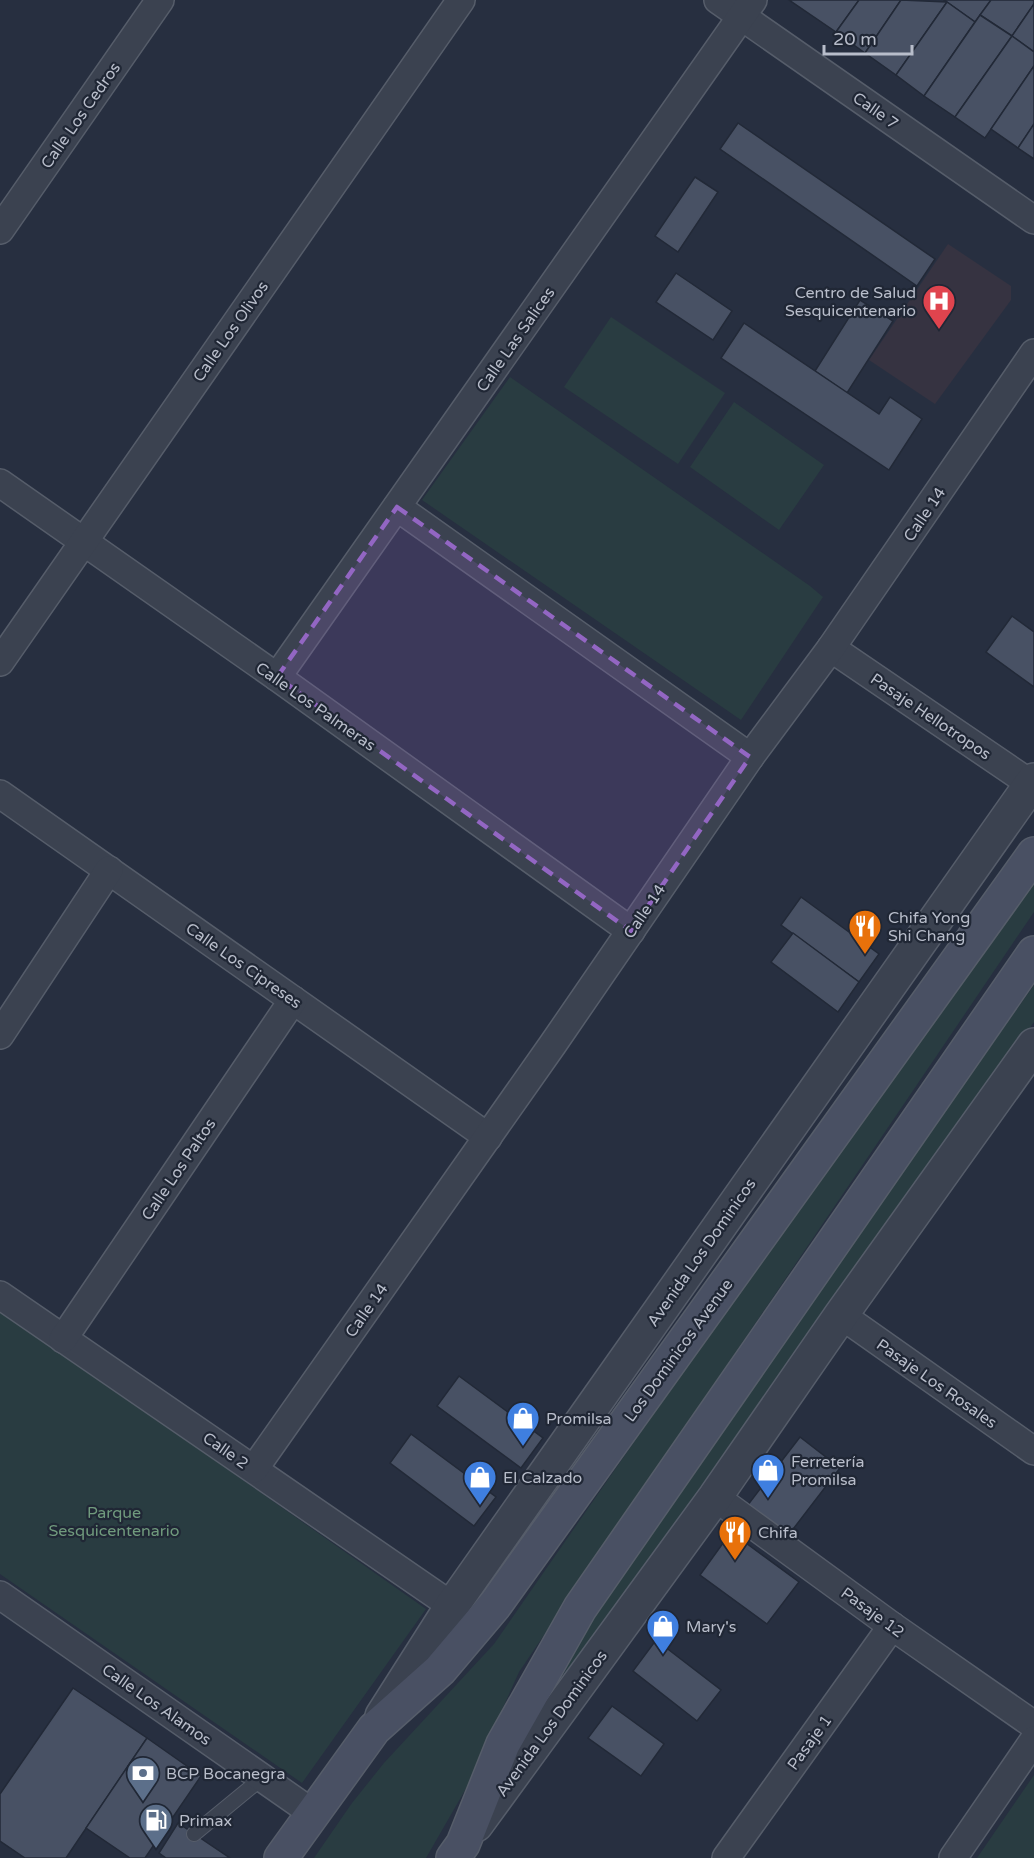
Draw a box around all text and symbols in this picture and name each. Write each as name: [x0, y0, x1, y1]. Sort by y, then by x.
scale bar: [824, 18, 912, 56]
text: 20 m: [833, 28, 877, 50]
street label: Calle Los Cedros: [37, 58, 125, 173]
street label: Calle 7: [849, 88, 902, 134]
street label: Calle Los Olivos: [189, 277, 273, 386]
street label: Calle Las Salices: [472, 283, 559, 396]
place label: Centro de Salud Sesquicentenario: [785, 283, 916, 321]
hospital icon: Centro de Salud Sesquicentenario: [921, 283, 957, 330]
street label: Calle 14: [899, 484, 950, 546]
street label: Calle Los Palmeras: [252, 658, 379, 756]
street label: Pasaje Hellotropos: [866, 669, 995, 765]
street label: Calle 14: [619, 881, 670, 943]
restaurant icon: Chifa Yong Shi Chang: [847, 908, 883, 955]
place label: Chifa Yong Shi Chang: [888, 908, 970, 946]
street label: Calle Los Cipreses: [182, 918, 305, 1013]
street label: Calle Los Paltos: [137, 1115, 220, 1224]
street label: Avenida Los Dominicos: [643, 1175, 761, 1331]
street label: Los Dominicos Avenue: [620, 1275, 737, 1426]
street label: Calle 14: [341, 1280, 393, 1341]
street label: Pasaje Los Rosales: [872, 1335, 1001, 1433]
shop icon: Promilsa: [505, 1400, 541, 1447]
place label: Promilsa: [546, 1409, 612, 1429]
street label: Calle 2: [199, 1428, 252, 1474]
shop icon: Ferretería Promilsa: [750, 1452, 786, 1499]
place label: Ferretería Promilsa: [791, 1452, 864, 1490]
shop icon: El Calzado: [462, 1459, 498, 1506]
place label: El Calzado: [503, 1468, 582, 1488]
park label: Parque Sesquicentenario: [48, 1503, 180, 1541]
restaurant icon: Chifa: [717, 1514, 753, 1561]
place label: Chifa: [758, 1523, 798, 1543]
street label: Pasaje 12: [837, 1583, 908, 1642]
shop icon: Mary's: [645, 1608, 681, 1655]
place label: Mary's: [686, 1617, 736, 1637]
street label: Avenida Los Dominicos: [492, 1646, 612, 1801]
street label: Calle Los Alamos: [98, 1660, 215, 1750]
street label: Pasaje 1: [783, 1711, 837, 1774]
bank icon: BCP Bocanegra: [125, 1755, 161, 1802]
place label: BCP Bocanegra: [166, 1764, 285, 1784]
fuel station icon: Primax: [138, 1802, 174, 1849]
place label: Primax: [179, 1811, 232, 1831]

